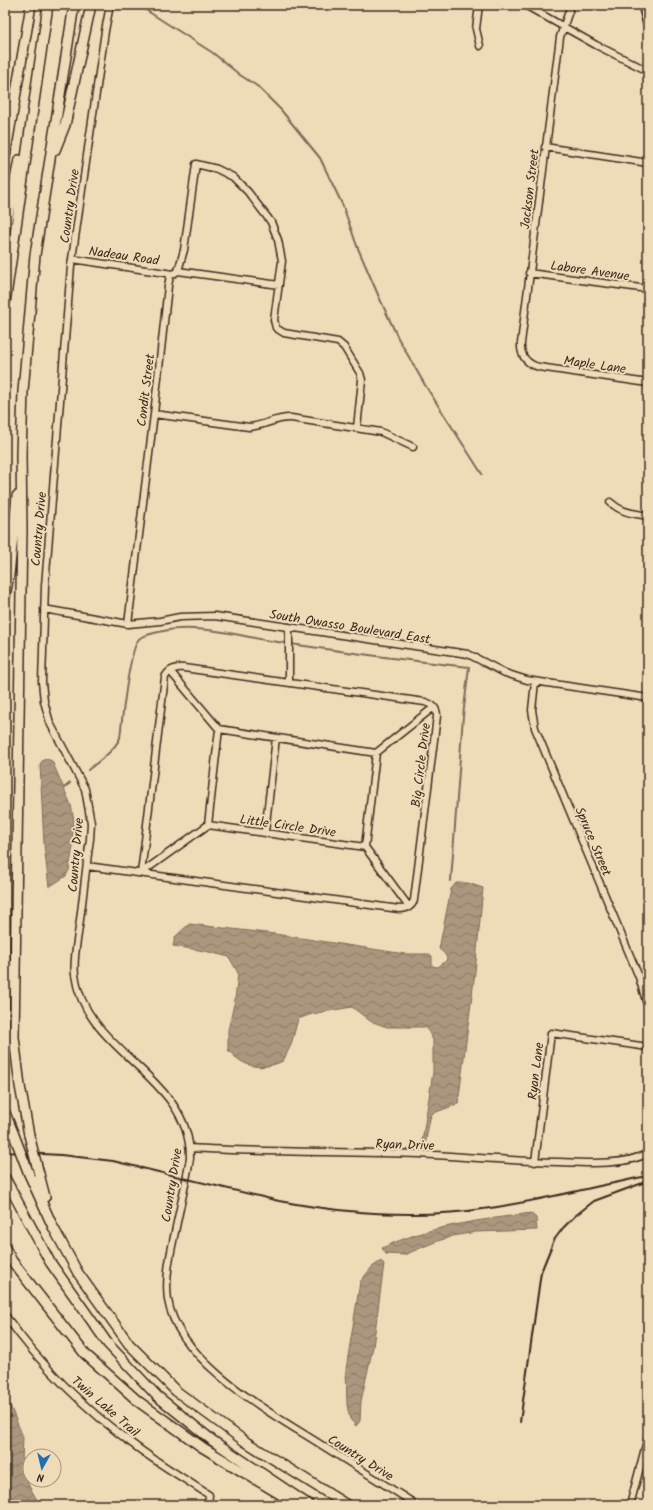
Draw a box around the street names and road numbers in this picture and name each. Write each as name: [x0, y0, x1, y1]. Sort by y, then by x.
street label: Jackson Street: [515, 147, 546, 230]
street label: Country Drive: [55, 168, 86, 245]
street label: Nadeau Road: [87, 241, 161, 272]
street label: Labore Avenue: [549, 256, 631, 287]
street label: Maple Lane: [562, 351, 627, 380]
street label: Condit Street: [132, 352, 162, 428]
street label: Country Drive: [26, 491, 53, 567]
street label: South Owasso Boulevard East: [268, 604, 433, 651]
street label: Big Circle Drive: [406, 722, 437, 809]
street label: Spruce Street: [569, 804, 617, 880]
street label: Little Circle Drive: [238, 809, 337, 844]
street label: Country Drive: [63, 817, 90, 893]
street label: Ryan Lane: [523, 1041, 550, 1101]
street label: Ryan Drive: [375, 1134, 435, 1157]
street label: Country Drive: [156, 1147, 189, 1224]
street label: Twin Lake Trail: [66, 1371, 144, 1443]
street label: Country Drive: [323, 1430, 398, 1487]

